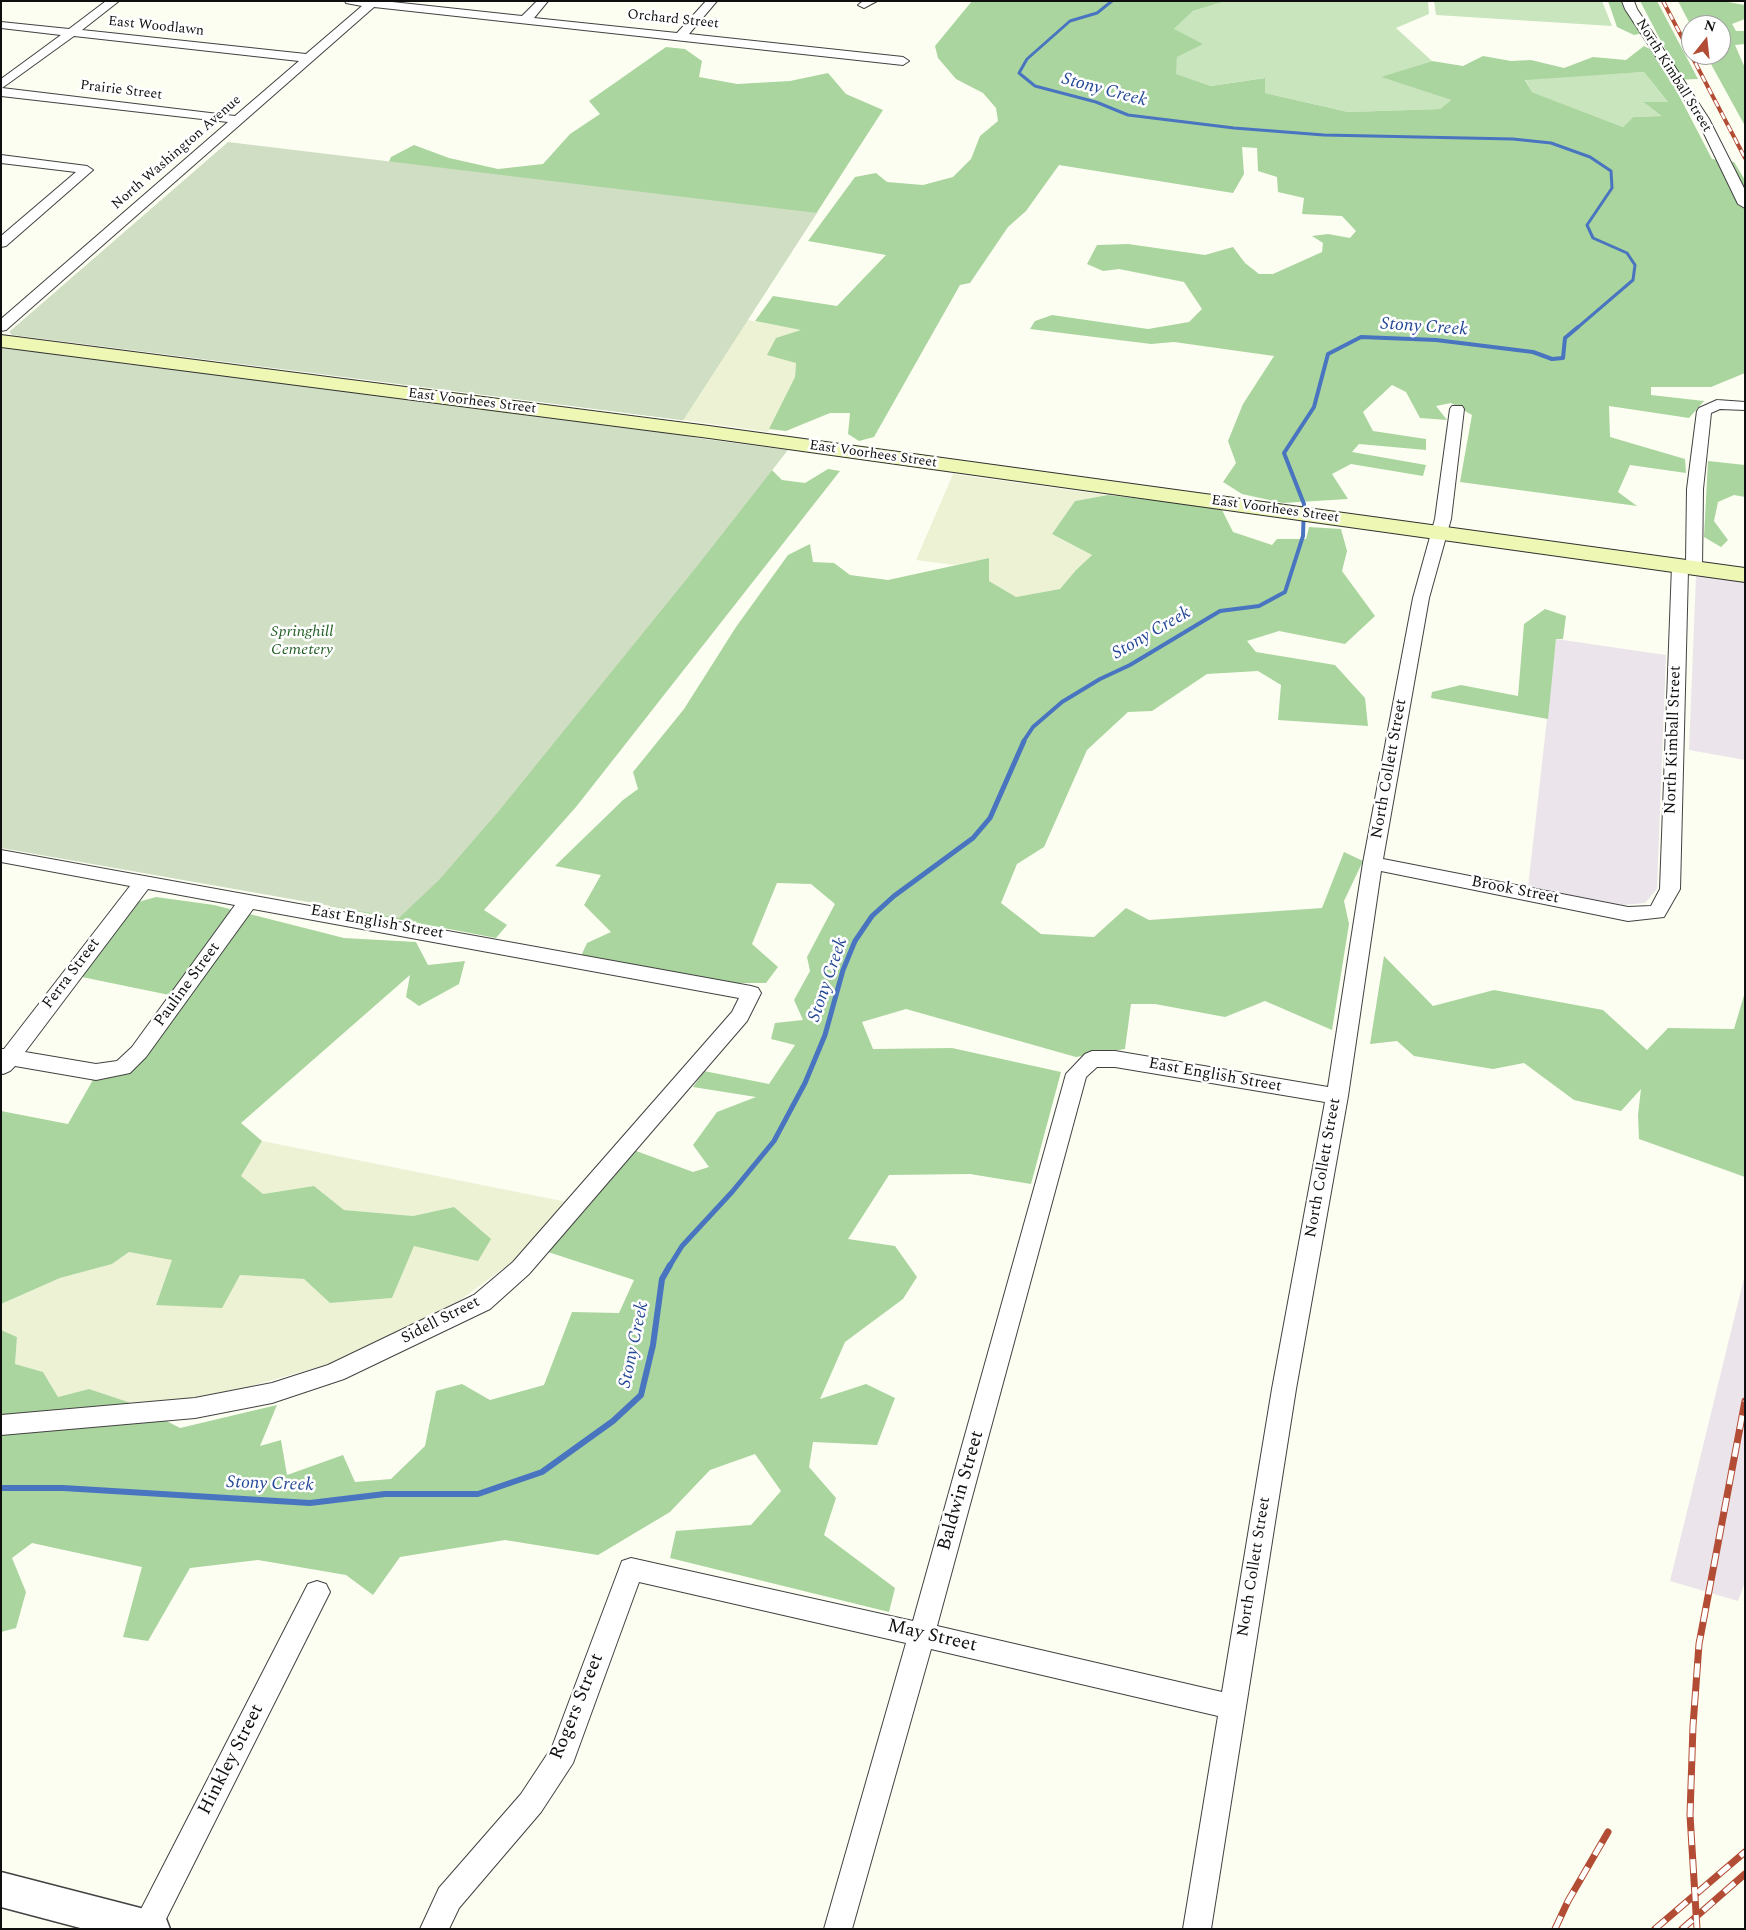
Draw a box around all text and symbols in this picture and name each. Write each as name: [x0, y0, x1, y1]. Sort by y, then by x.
street label: Orchard Street: [626, 7, 720, 33]
street label: East Woodlawn: [107, 14, 205, 40]
north arrow: [1681, 15, 1731, 65]
street label: North Kimball Street: [1631, 16, 1715, 136]
water label: Stony Creek: [1059, 69, 1149, 113]
street label: Prairie Street: [79, 78, 163, 104]
street label: North Washington Avenue: [109, 92, 245, 214]
water label: Stony Creek: [1380, 314, 1468, 342]
street label: East Voorhees Street: [407, 386, 537, 418]
street label: East Voorhees Street: [808, 438, 938, 472]
street label: East Voorhees Street: [1210, 493, 1340, 527]
water label: Stony Creek: [1109, 603, 1195, 665]
park label: Springhill Cemetery: [271, 623, 333, 661]
street label: North Kimball Street: [1662, 665, 1686, 815]
street label: North Collett Street: [1368, 698, 1412, 840]
street label: Brook Street: [1469, 873, 1561, 909]
street label: East English Street: [309, 902, 445, 944]
street label: Ferra Street: [39, 935, 105, 1013]
water label: Stony Creek: [805, 935, 853, 1025]
street label: Pauline Street: [151, 939, 225, 1031]
street label: East English Street: [1147, 1055, 1283, 1097]
street label: North Collett Street: [1302, 1097, 1346, 1239]
street label: Sidell Street: [399, 1293, 483, 1349]
water label: Stony Creek: [615, 1300, 655, 1390]
street label: Baldwin Street: [934, 1428, 990, 1554]
water label: Stony Creek: [226, 1473, 314, 1497]
street label: North Collett Street: [1234, 1496, 1276, 1638]
street label: May Street: [885, 1616, 979, 1658]
street label: Rogers Street: [546, 1651, 610, 1763]
street label: Hinkley Street: [194, 1701, 270, 1819]

